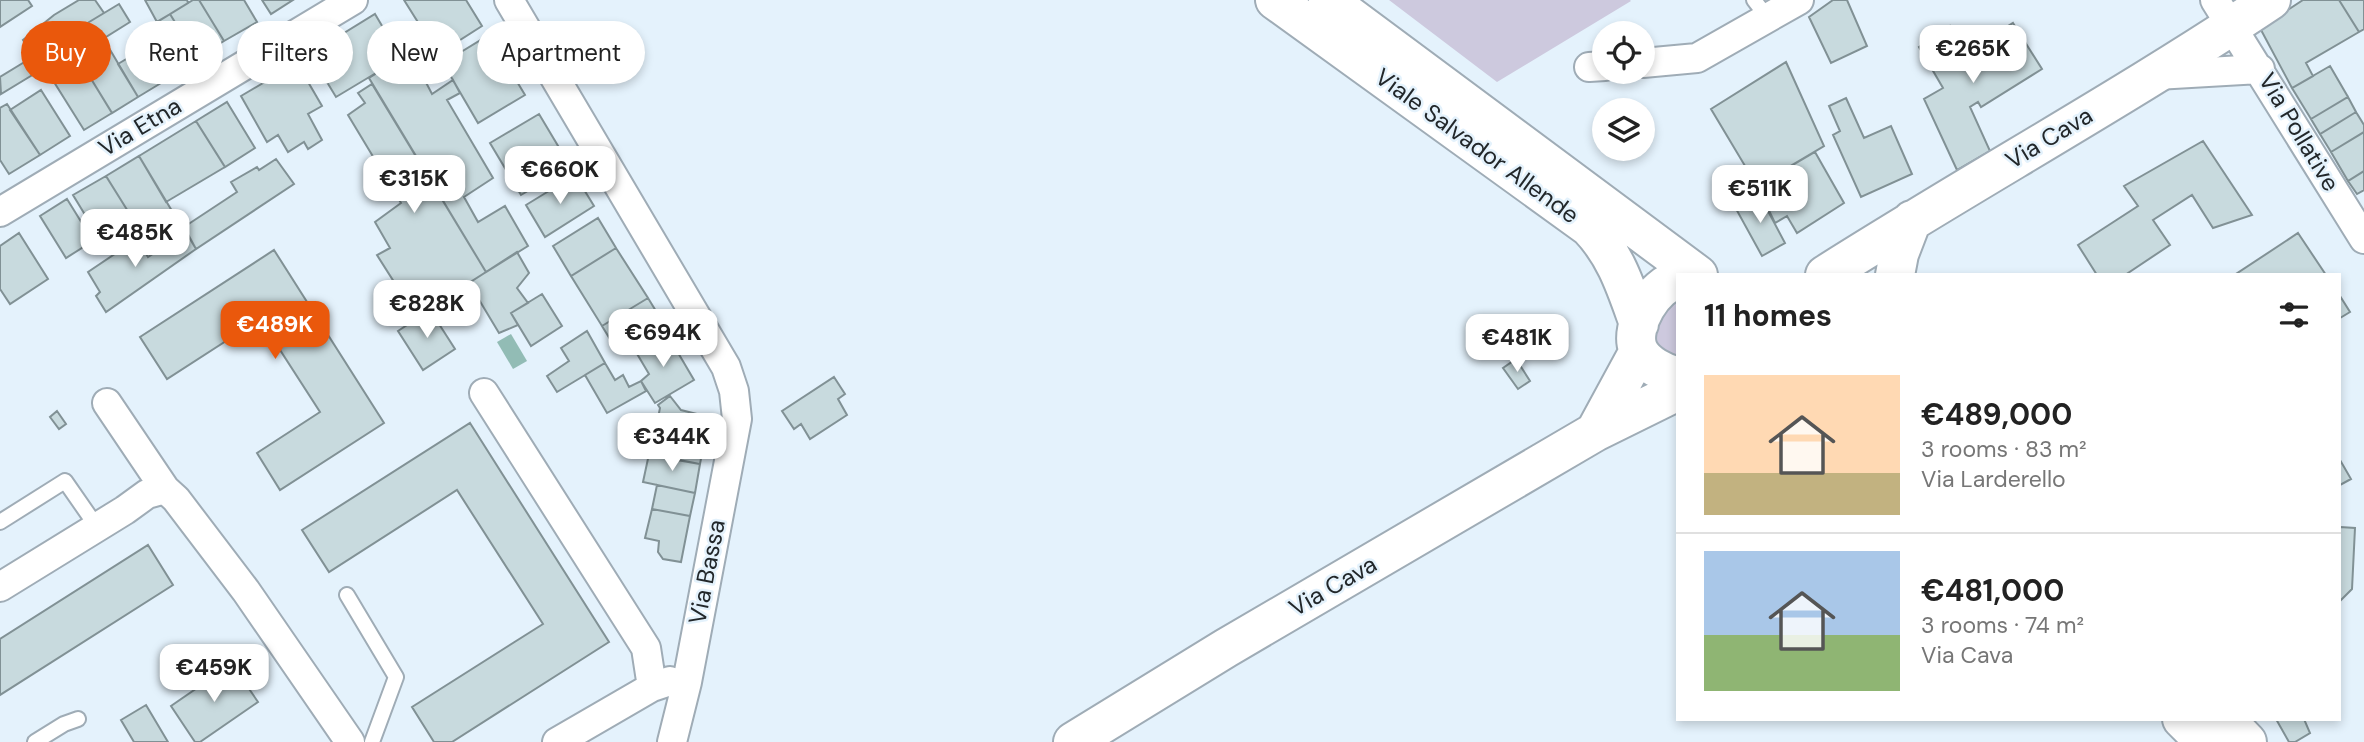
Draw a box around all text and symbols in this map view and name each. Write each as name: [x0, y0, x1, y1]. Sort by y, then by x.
chip: Buy: [21, 21, 111, 84]
chip: Rent: [125, 21, 223, 84]
chip: Filters: [237, 21, 353, 84]
chip: New: [367, 21, 463, 84]
chip: Apartment: [477, 21, 645, 84]
map controls: [1592, 21, 1655, 161]
button: locate: [1592, 21, 1655, 84]
pin: €265K: [1924, 25, 2022, 85]
text: €265K: [1936, 33, 2010, 63]
street label: Viale Salvador Allende: [1369, 61, 1585, 230]
street label: Via Pollative: [2252, 67, 2347, 197]
street label: Via Etna: [93, 90, 187, 163]
button: layers: [1592, 98, 1655, 161]
street label: Via Cava: [2000, 100, 2098, 176]
pin: €660K: [511, 146, 609, 206]
text: €660K: [521, 154, 599, 184]
pin: €315K: [365, 156, 463, 215]
text: €315K: [379, 163, 449, 193]
pin: €511K: [1711, 166, 1809, 225]
text: €511K: [1728, 173, 1792, 203]
pin: €485K: [86, 210, 184, 269]
text: €485K: [96, 217, 174, 247]
pin: €828K: [378, 280, 476, 340]
text: €828K: [389, 288, 465, 318]
text: 11 homes: [1704, 296, 1832, 335]
icon: filters: [2275, 296, 2313, 334]
pin: €489K: [226, 302, 324, 361]
text: €489K: [237, 309, 313, 339]
pin: €694K: [614, 310, 712, 369]
pin: €481K: [1468, 314, 1566, 374]
text: €694K: [625, 317, 701, 347]
text: €481K: [1482, 322, 1552, 352]
text: €489,000: [1921, 395, 2072, 434]
icon: home: [1760, 403, 1844, 487]
pin: €344K: [623, 414, 721, 473]
text: €344K: [634, 421, 710, 451]
text: 3 rooms · 83 m²: [1921, 434, 2087, 464]
text: Via Larderello: [1921, 464, 2066, 494]
street label: Via Bassa: [681, 517, 732, 627]
street label: Via Cava: [1283, 548, 1382, 623]
text: €481,000: [1921, 571, 2064, 610]
icon: home: [1760, 579, 1844, 663]
text: 3 rooms · 74 m²: [1921, 610, 2084, 640]
text: Via Cava: [1921, 640, 2013, 670]
pin: €459K: [165, 644, 263, 704]
text: €459K: [176, 652, 252, 682]

